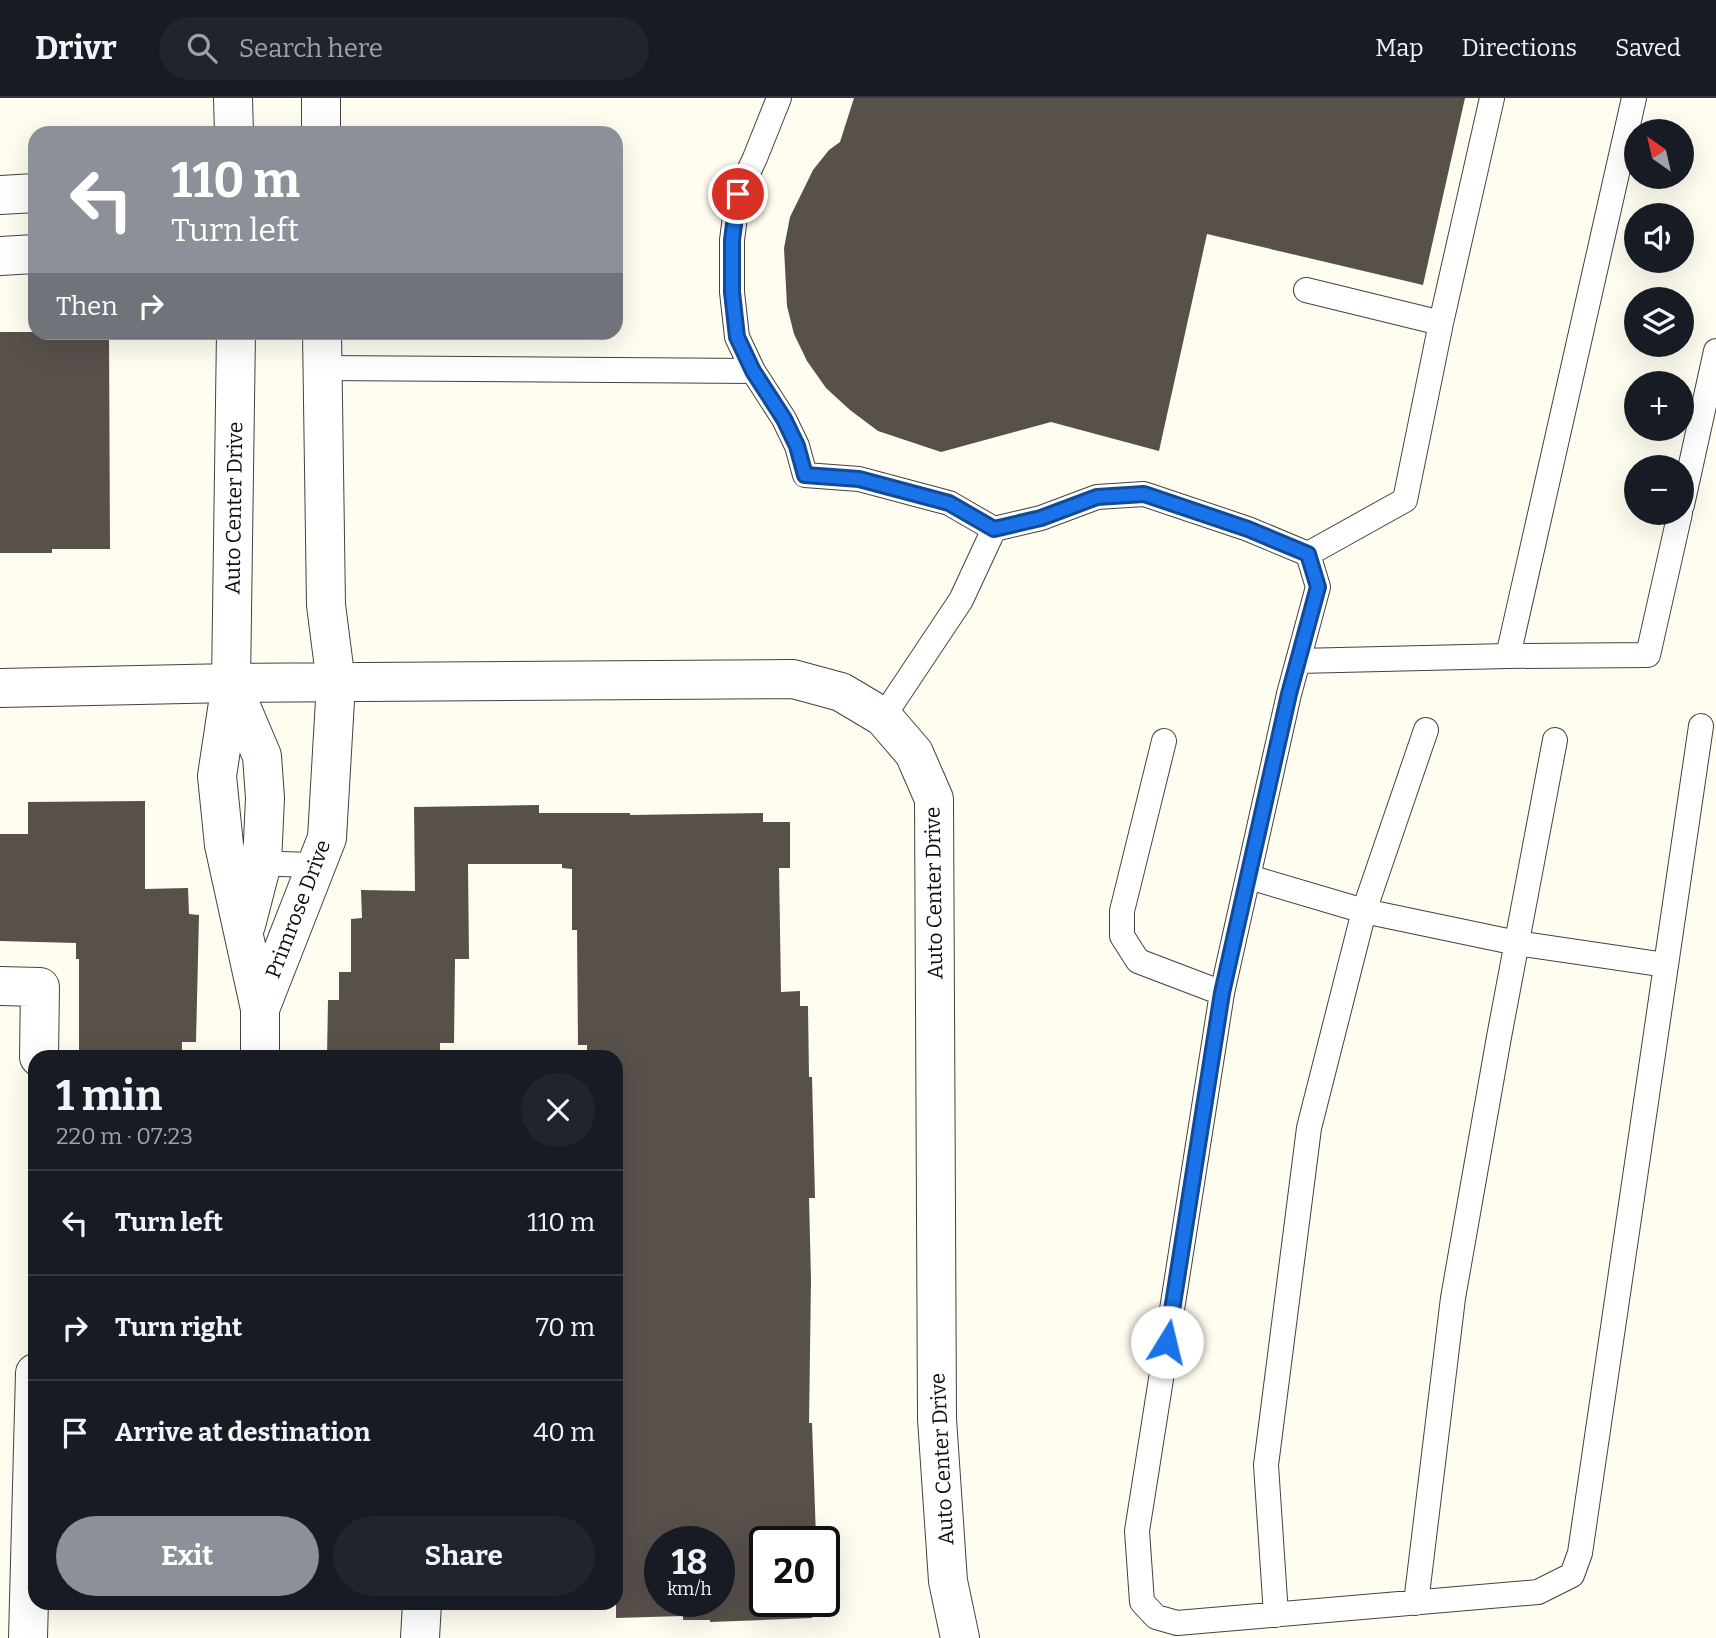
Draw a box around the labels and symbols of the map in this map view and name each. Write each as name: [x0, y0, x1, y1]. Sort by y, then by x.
north arrow: [1624, 119, 1694, 189]
pin: [708, 164, 768, 224]
street label: Auto Center Drive: [219, 421, 249, 595]
street label: Auto Center Drive: [919, 806, 949, 980]
street label: Primrose Drive: [260, 836, 336, 982]
position arrow: [1130, 1305, 1204, 1379]
street label: Auto Center Drive: [924, 1372, 960, 1546]
speed limit sign: 20: [749, 1526, 840, 1617]

